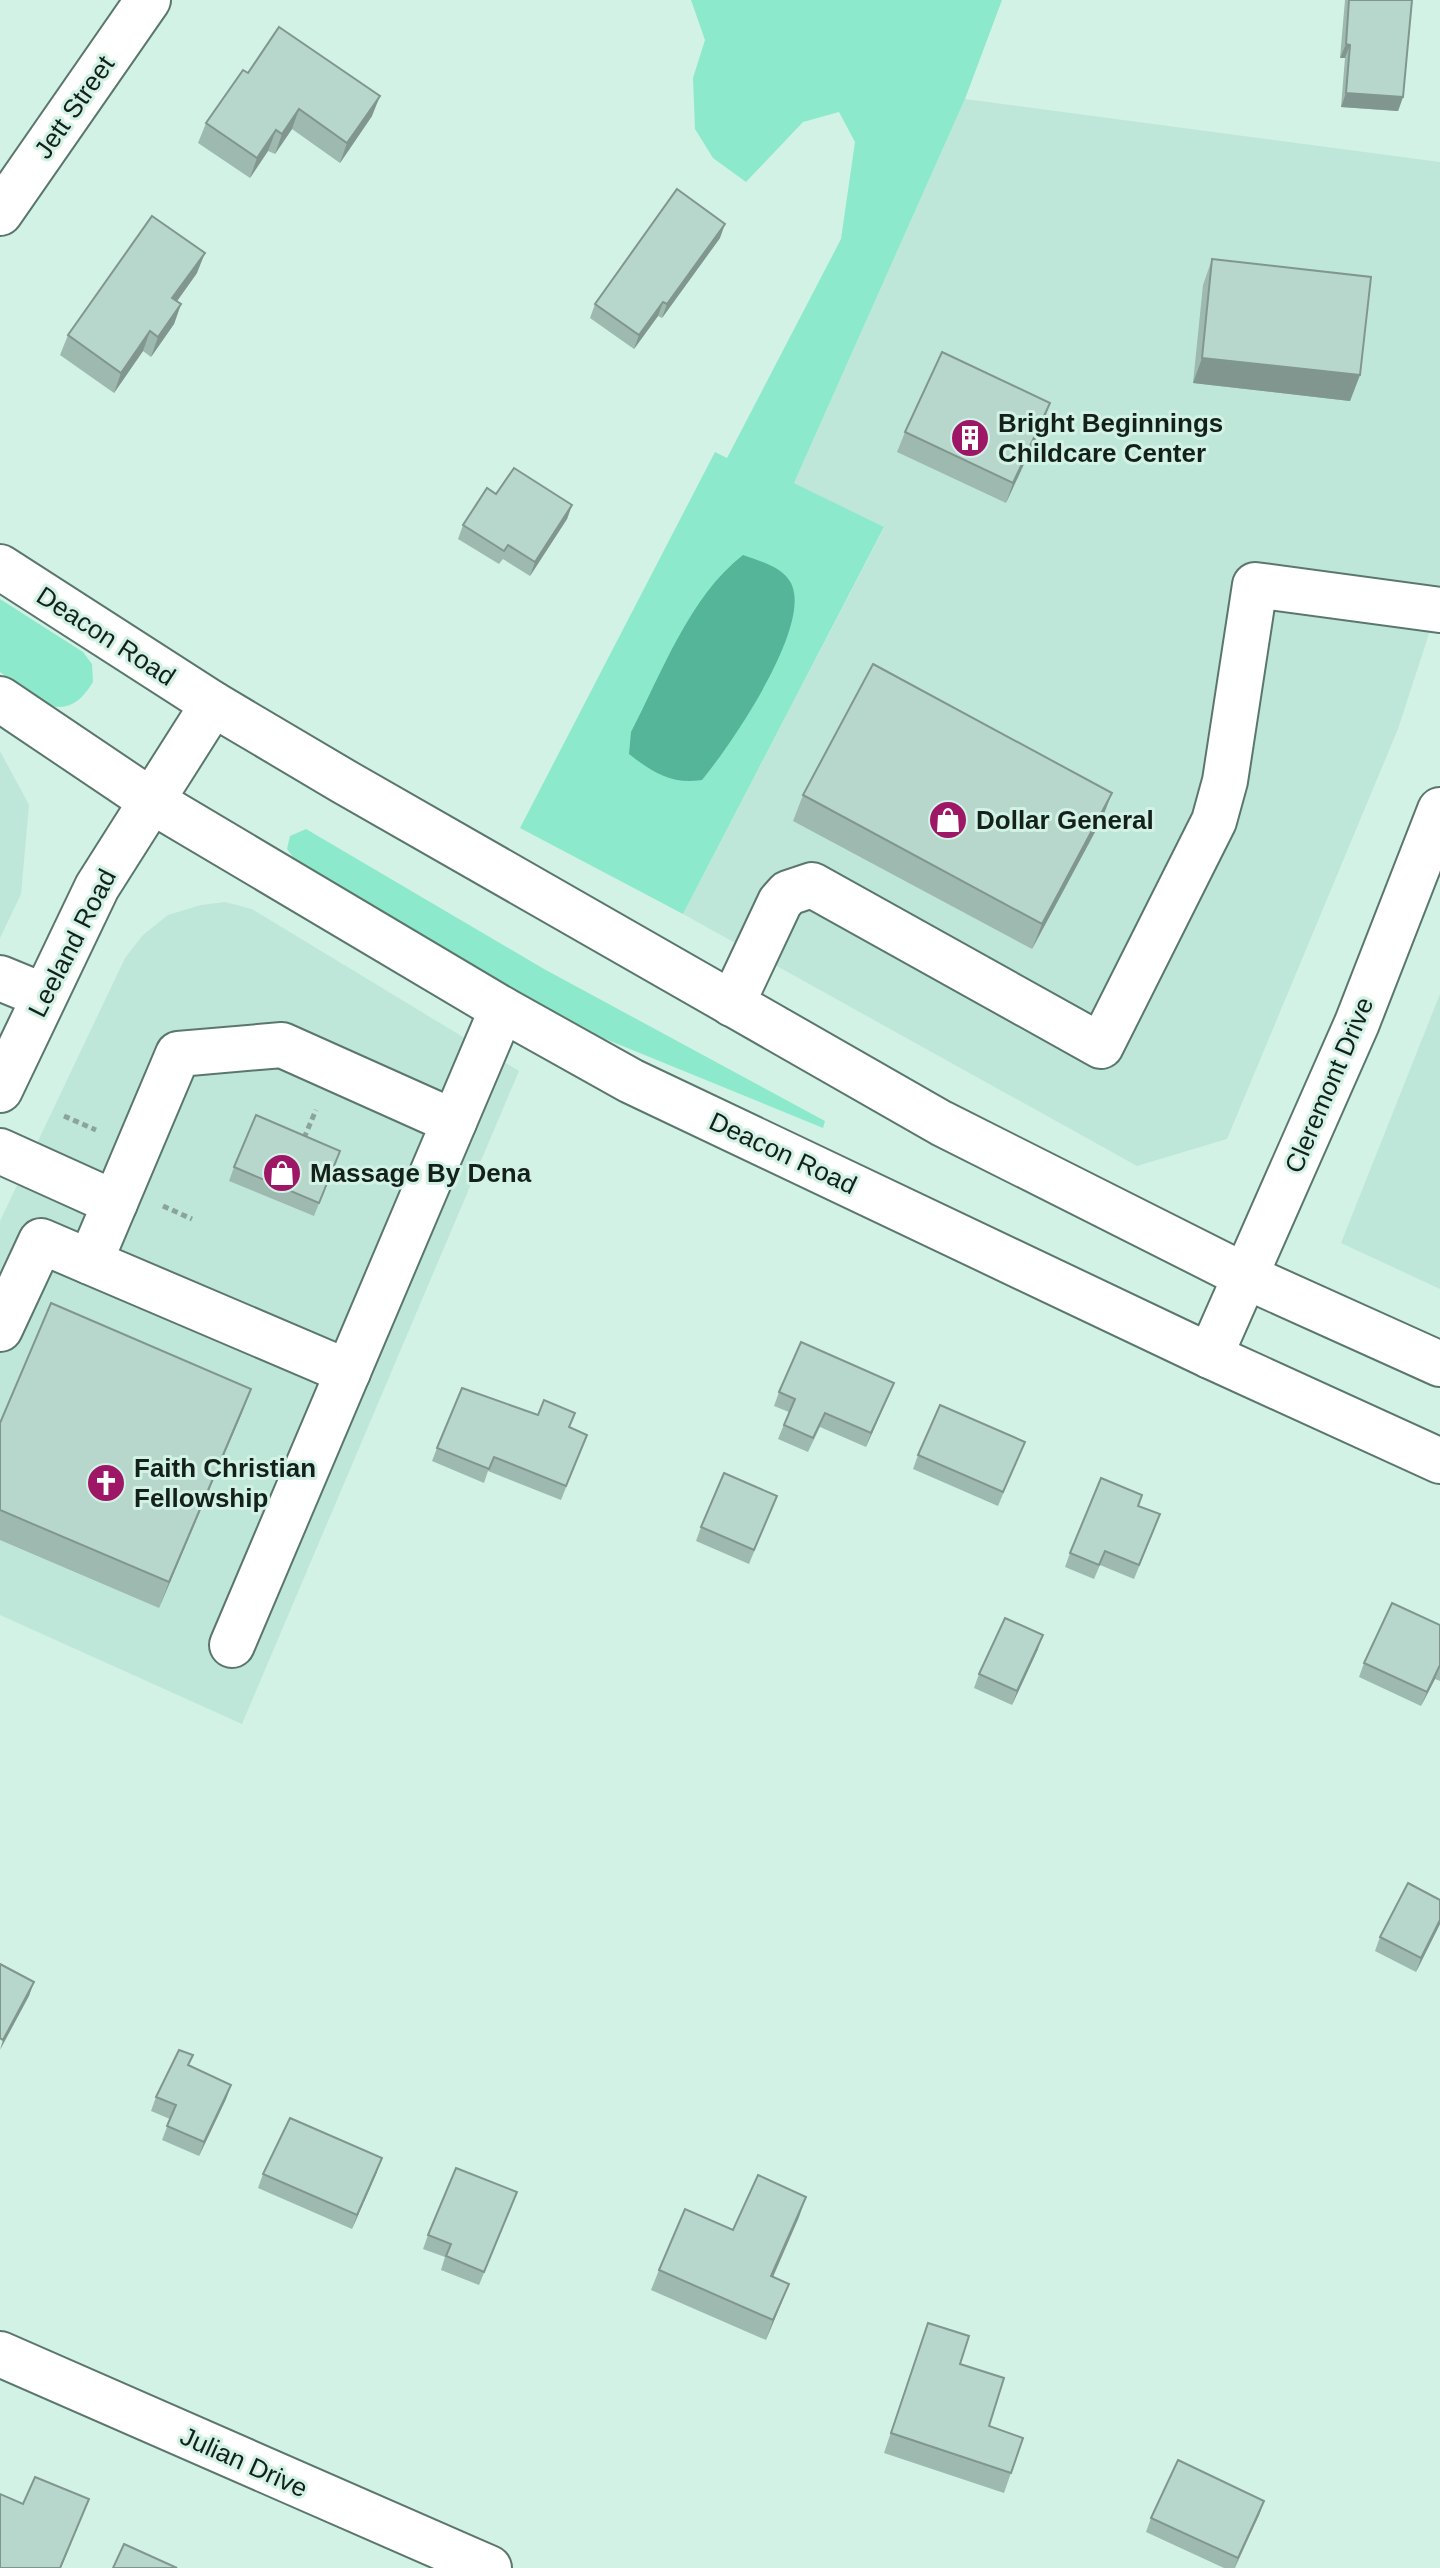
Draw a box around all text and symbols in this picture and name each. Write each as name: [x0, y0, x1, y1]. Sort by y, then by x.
street label: Jett Street: [28, 49, 121, 164]
place label: Bright Beginnings Childcare Center: [998, 408, 1223, 468]
building icon: Bright Beginnings Childcare Center: [949, 417, 991, 459]
street label: Deacon Road: [31, 580, 181, 692]
shop icon: Dollar General: [927, 799, 969, 841]
place label: Dollar General: [976, 805, 1154, 835]
street label: Leeland Road: [22, 864, 122, 1022]
street label: Cleremont Drive: [1278, 993, 1380, 1177]
street label: Deacon Road: [705, 1106, 861, 1200]
shop icon: Massage By Dena: [261, 1152, 303, 1194]
place label: Massage By Dena: [310, 1158, 532, 1188]
place label: Faith Christian Fellowship: [134, 1453, 316, 1513]
church icon: Faith Christian Fellowship: [85, 1462, 127, 1504]
street label: Julian Drive: [176, 2421, 312, 2503]

